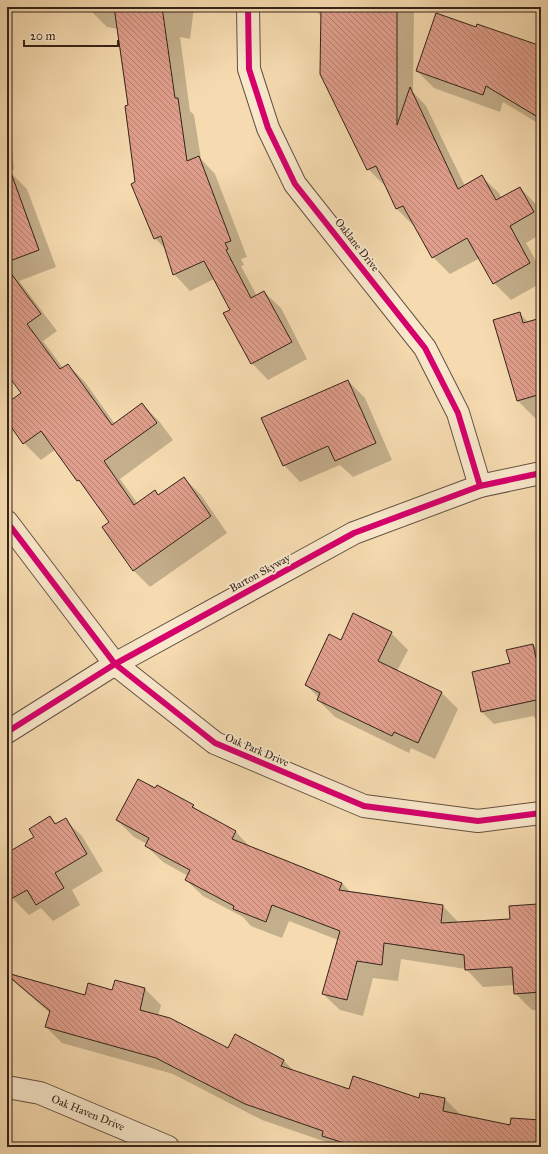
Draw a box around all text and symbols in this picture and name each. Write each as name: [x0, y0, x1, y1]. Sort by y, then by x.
scale bar: [24, 22, 118, 48]
text: 20 m: [30, 29, 56, 43]
street label: Oaklane Drive: [332, 216, 382, 275]
street label: Barton Skyway: [227, 551, 293, 595]
street label: Oak Park Drive: [223, 731, 291, 769]
street label: Oak Haven Drive: [49, 1092, 127, 1134]

